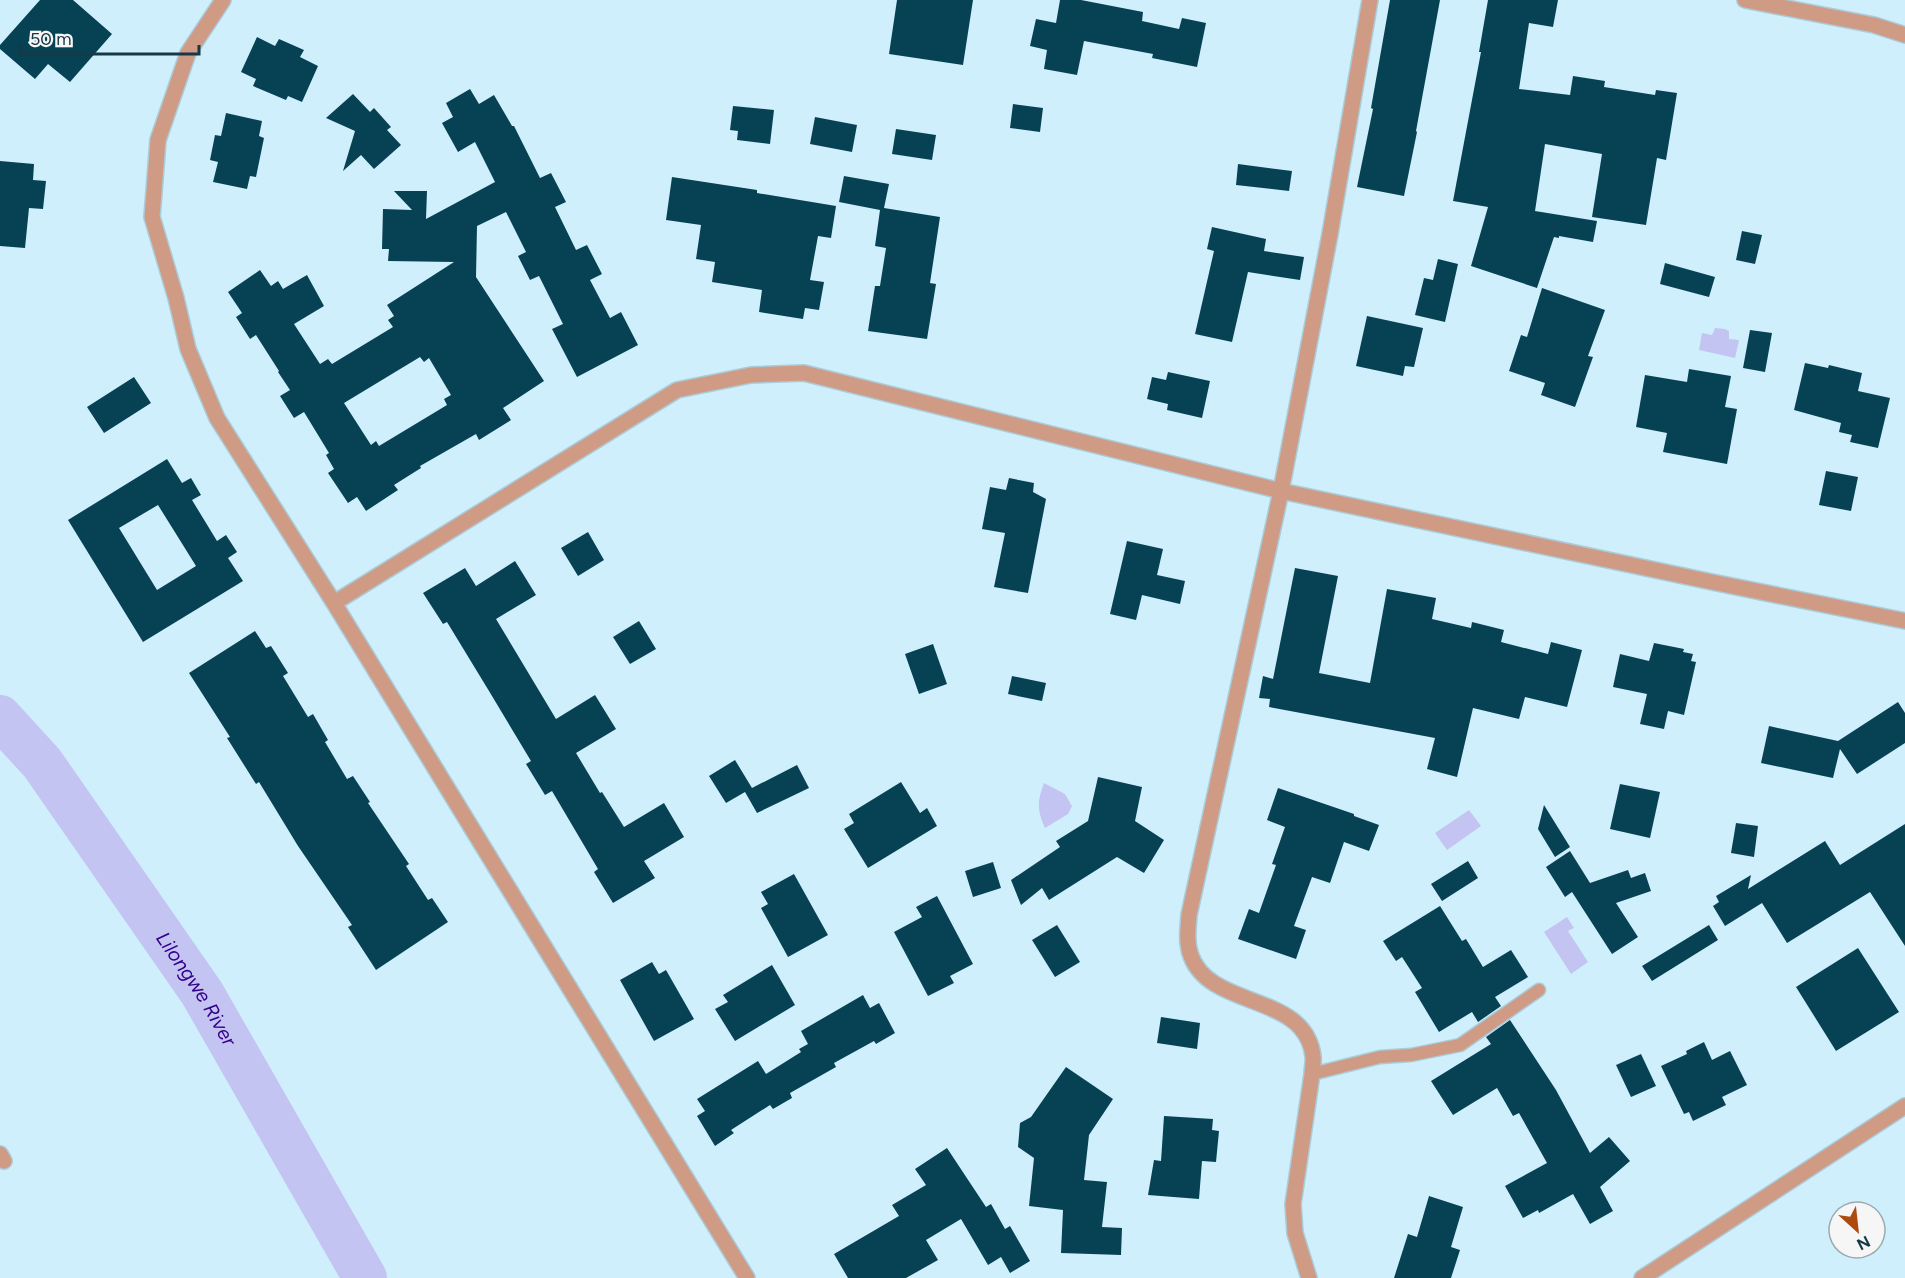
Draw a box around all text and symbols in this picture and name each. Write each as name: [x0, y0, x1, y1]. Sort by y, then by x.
scale bar: [21, 18, 200, 56]
text: 50 m: [30, 28, 72, 50]
water label: Lilongwe River: [151, 927, 242, 1051]
north arrow: [1827, 1200, 1887, 1260]
text: N: [1854, 1232, 1873, 1254]

